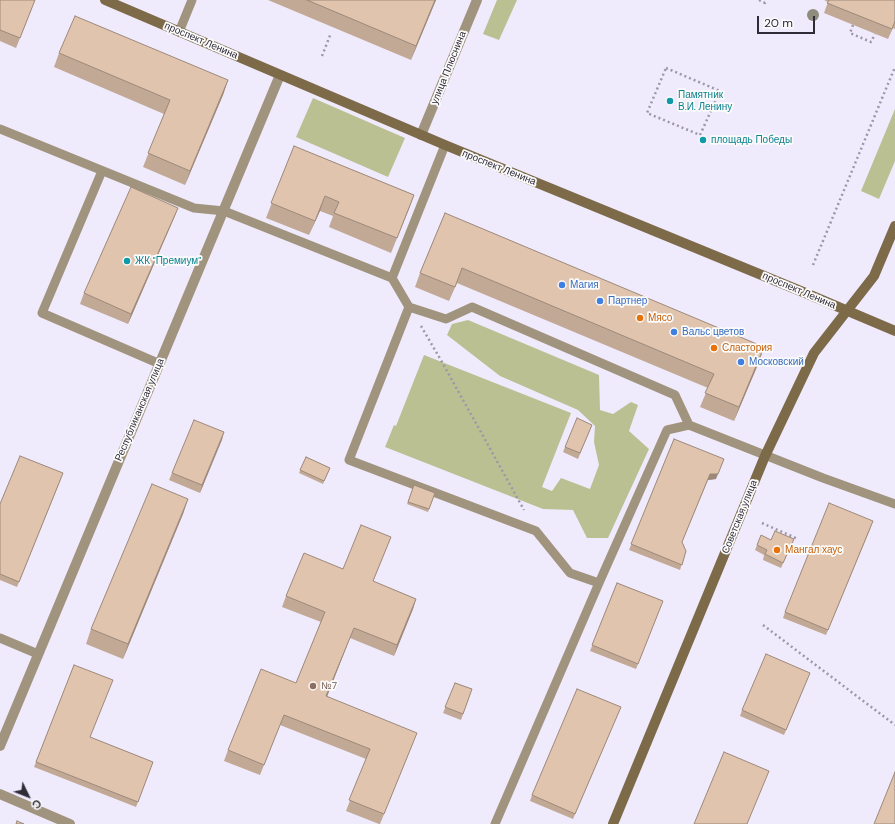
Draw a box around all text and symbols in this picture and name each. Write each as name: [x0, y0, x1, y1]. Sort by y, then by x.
scale bar: [759, 8, 817, 34]
text: 20 m: [764, 15, 793, 31]
street label: проспект Ленина: [162, 20, 240, 62]
street label: улица Плюснина: [429, 30, 469, 106]
place label: Памятник В.И. Ленину: [678, 89, 732, 112]
marker: Памятник В.И. Ленину: [665, 96, 675, 106]
place label: площадь Победы: [711, 134, 792, 146]
marker: площадь Победы: [698, 135, 708, 145]
street label: проспект Ленина: [460, 148, 538, 188]
place label: ЖК "Премиум": [135, 255, 201, 267]
marker: ЖК "Премиум": [122, 256, 132, 266]
street label: проспект Ленина: [760, 270, 838, 312]
place label: Магия: [570, 279, 599, 291]
marker: Магия: [557, 280, 567, 290]
place label: Партнер: [608, 295, 647, 307]
marker: Партнер: [595, 296, 605, 306]
place label: Мясо: [648, 312, 672, 324]
marker: Мясо: [635, 313, 645, 323]
place label: Вальс цветов: [682, 326, 744, 338]
marker: Вальс цветов: [669, 327, 679, 337]
place label: Сластория: [722, 342, 772, 354]
marker: Сластория: [709, 343, 719, 353]
place label: Московский: [749, 356, 804, 368]
street label: Республиканская улица: [113, 357, 167, 463]
marker: Московский: [736, 357, 746, 367]
street label: Советская улица: [720, 478, 760, 556]
place label: Мангал хаус: [785, 544, 842, 556]
marker: Мангал хаус: [772, 545, 782, 555]
place label: №7: [321, 680, 337, 692]
marker: №7: [308, 681, 318, 691]
north arrow: [8, 776, 48, 816]
text: С: [29, 796, 45, 812]

